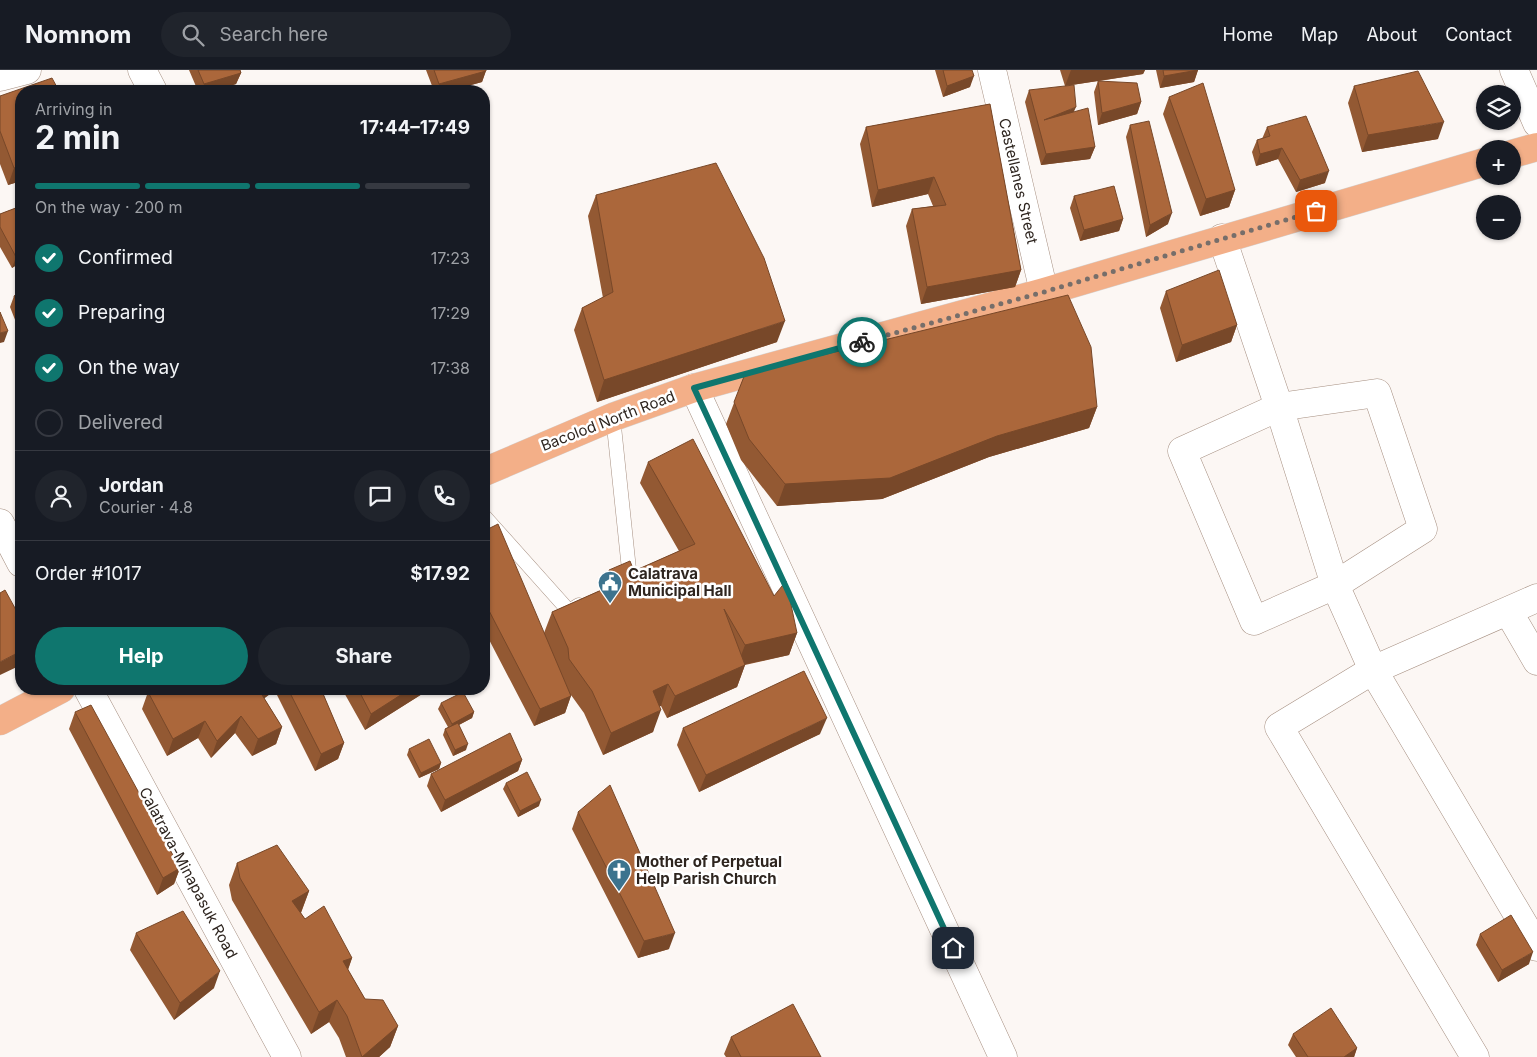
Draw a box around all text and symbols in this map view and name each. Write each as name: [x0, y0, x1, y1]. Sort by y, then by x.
search box: [161, 12, 511, 57]
text: Nomnom: [25, 20, 131, 49]
icon: search: [179, 21, 207, 49]
text: Search here: [219, 23, 328, 46]
text: Home: [1223, 24, 1273, 45]
text: Map: [1301, 24, 1338, 45]
text: About: [1366, 24, 1417, 45]
text: Contact: [1445, 24, 1512, 45]
map controls: [1476, 85, 1521, 240]
button: layers: [1476, 85, 1521, 130]
text: Arriving in: [35, 99, 112, 119]
text: 17:44–17:49: [360, 116, 470, 139]
street label: Castellanes Street: [995, 116, 1042, 246]
text: 2 min: [35, 118, 121, 157]
button: +: [1476, 140, 1521, 185]
pin: [1295, 190, 1337, 232]
button: −: [1476, 195, 1521, 240]
text: On the way · 200 m: [35, 197, 183, 217]
icon: bag: [1302, 197, 1330, 225]
icon: check: [35, 244, 63, 272]
text: Confirmed: [78, 246, 173, 269]
text: 17:23: [431, 248, 470, 268]
icon: check: [35, 299, 63, 327]
text: Preparing: [78, 301, 165, 324]
text: 17:29: [431, 303, 470, 323]
courier: [837, 317, 887, 367]
icon: bike: [848, 328, 876, 356]
icon: check: [35, 354, 63, 382]
text: On the way: [78, 356, 180, 379]
text: 17:38: [431, 358, 470, 378]
street label: Bacolod North Road: [538, 386, 678, 455]
text: Delivered: [78, 411, 163, 434]
button: person: [35, 470, 87, 522]
button: chat: [354, 470, 406, 522]
button: phone: [418, 470, 470, 522]
text: Jordan: [99, 474, 164, 497]
text: Courier · 4.8: [99, 497, 193, 517]
text: Order #1017: [35, 562, 142, 585]
text: $17.92: [410, 562, 470, 585]
place label: Calatrava Municipal Hall: [628, 564, 732, 600]
public building icon: Calatrava Municipal Hall: [597, 570, 623, 604]
button: Help: [35, 627, 248, 685]
button: Share: [258, 627, 470, 685]
street label: Calatrava-Minapasuk Road: [135, 784, 242, 962]
place label: Mother of Perpetual Help Parish Church: [636, 852, 782, 888]
church icon: Mother of Perpetual Help Parish Church: [606, 858, 632, 892]
pin: [932, 927, 974, 969]
icon: home: [939, 934, 967, 962]

